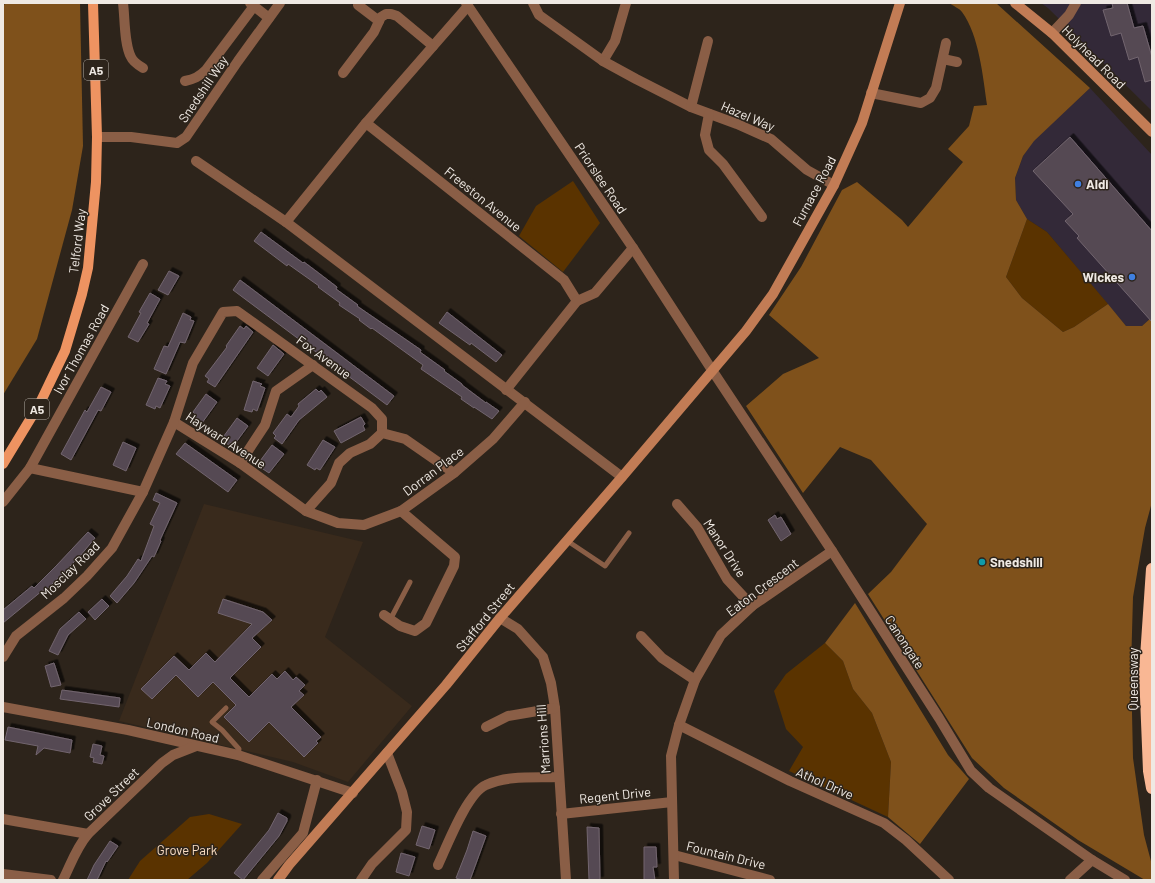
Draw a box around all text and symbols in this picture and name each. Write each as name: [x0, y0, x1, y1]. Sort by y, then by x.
street label: Holyhead Road: [1059, 22, 1129, 92]
street label: Snedshill Way: [175, 53, 231, 125]
road number: A5: [84, 60, 108, 80]
street label: Hazel Way: [719, 98, 777, 134]
street label: Priorslee Road: [571, 140, 631, 216]
street label: Furnace Road: [789, 153, 839, 229]
street label: Freeston Avenue: [441, 163, 525, 235]
place label: Aldi: [1086, 176, 1109, 192]
marker: Aldi: [1073, 179, 1083, 189]
street label: Telford Way: [65, 208, 89, 274]
place label: Wickes: [1082, 269, 1124, 285]
marker: Wickes: [1127, 272, 1137, 282]
street label: Ivor Thomas Road: [50, 301, 112, 397]
street label: Fox Avenue: [293, 332, 355, 382]
road number: A5: [25, 399, 49, 419]
street label: Hayward Avenue: [183, 408, 269, 472]
street label: Dorran Place: [400, 443, 467, 499]
street label: Manor Drive: [700, 516, 750, 580]
street label: Mosclay Road: [37, 538, 103, 602]
place label: Snedshill: [990, 554, 1043, 570]
street label: Eaton Crescent: [723, 555, 801, 619]
marker: Snedshill: [977, 557, 987, 567]
street label: Stafford Street: [452, 579, 518, 655]
street label: Canongate: [882, 612, 928, 672]
street label: Queensway: [1125, 648, 1141, 710]
street label: Marrions Hill: [533, 704, 553, 774]
street label: London Road: [145, 714, 221, 746]
street label: Athol Drive: [794, 763, 856, 803]
street label: Grove Street: [80, 764, 142, 824]
street label: Regent Drive: [578, 783, 652, 807]
street label: Fountain Drive: [685, 837, 767, 873]
park label: Grove Park: [157, 842, 218, 858]

